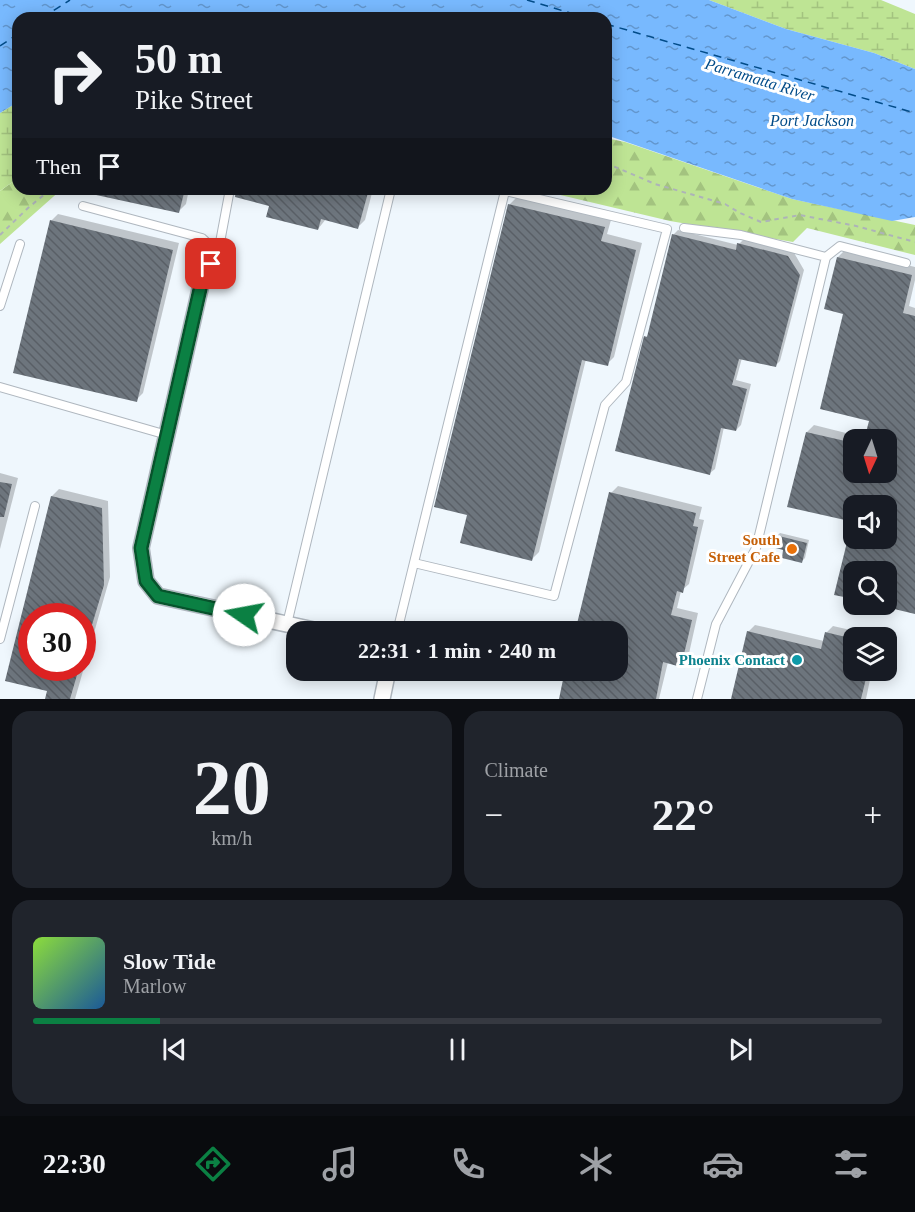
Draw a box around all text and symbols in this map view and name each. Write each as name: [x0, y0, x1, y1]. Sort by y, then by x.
icon: right: [36, 36, 114, 114]
text: 50 m: [135, 36, 223, 82]
water label: Parramatta River: [702, 54, 817, 104]
text: Pike Street: [135, 85, 253, 115]
water label: Port Jackson: [769, 112, 854, 129]
icon: arrive: [93, 150, 126, 183]
text: Then: [36, 154, 81, 179]
pin: [185, 238, 236, 289]
icon: arrive: [194, 247, 227, 280]
north arrow: [843, 429, 897, 483]
map controls: [843, 429, 897, 681]
button: sound: [843, 495, 897, 549]
place label: South Street Cafe: [708, 532, 781, 565]
marker: South Street Cafe: [785, 542, 799, 556]
button: search: [843, 561, 897, 615]
position arrow: [212, 583, 276, 647]
speed limit sign: 30: [18, 603, 96, 681]
button: layers: [843, 627, 897, 681]
text: 22:31 · 1 min · 240 m: [358, 638, 556, 663]
place label: Phoenix Contact: [679, 652, 785, 668]
marker: Phoenix Contact: [790, 653, 804, 667]
text: 20: [193, 744, 271, 831]
text: Climate: [485, 759, 548, 781]
text: 22°: [652, 790, 715, 840]
text: −: [485, 797, 503, 833]
text: +: [863, 797, 882, 833]
text: km/h: [211, 827, 252, 849]
text: Slow Tide: [123, 949, 216, 974]
text: Marlow: [123, 975, 186, 997]
icon: previous: [158, 1033, 191, 1066]
icon: pause: [441, 1033, 474, 1066]
icon: next: [724, 1033, 757, 1066]
icon: directions: [192, 1143, 234, 1185]
icon: music: [319, 1143, 361, 1185]
icon: phone: [447, 1143, 489, 1185]
icon: climate: [575, 1143, 617, 1185]
icon: car: [702, 1143, 744, 1185]
icon: filters: [830, 1143, 872, 1185]
text: 22:30: [43, 1149, 106, 1179]

